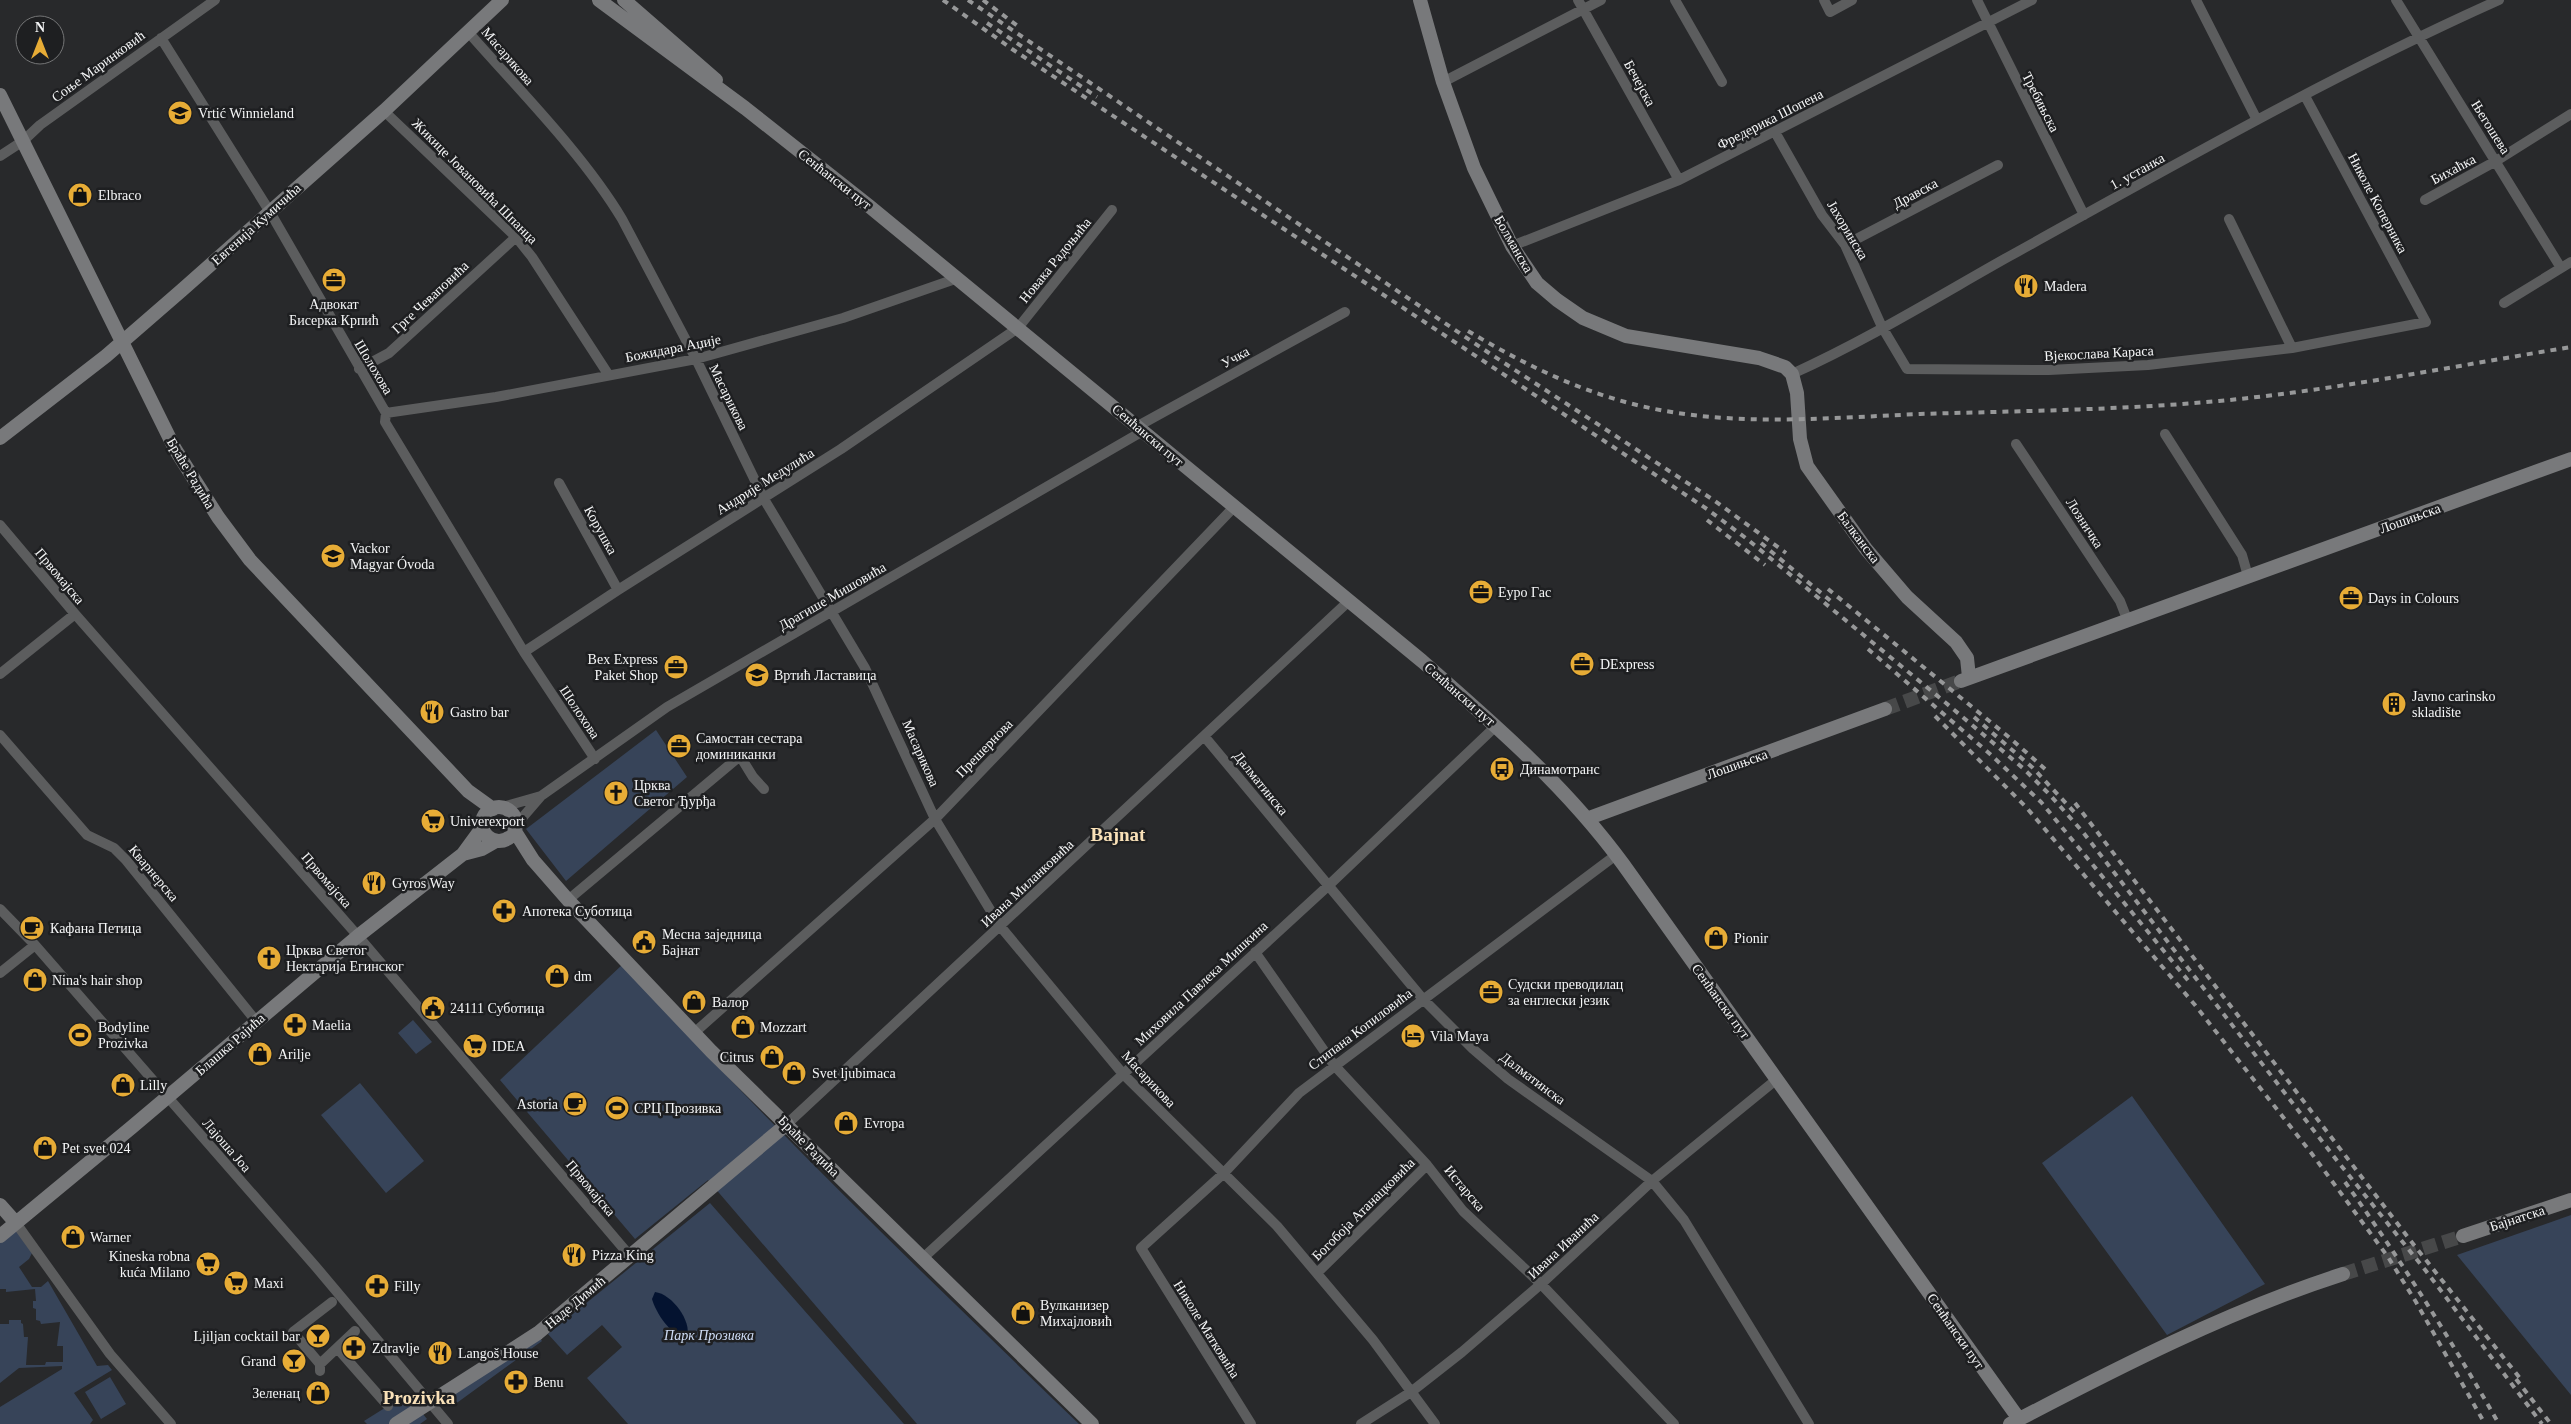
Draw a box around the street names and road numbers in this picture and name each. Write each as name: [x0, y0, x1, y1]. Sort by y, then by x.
street label: Масарикова: [479, 24, 537, 89]
street label: Соње Маринковић: [49, 28, 148, 105]
street label: Бечејска: [1621, 58, 1659, 109]
street label: Требињска: [2019, 70, 2062, 135]
street label: Фредерика Шопена: [1715, 86, 1826, 153]
street label: Његошева: [2468, 98, 2513, 158]
street label: Жикице Јовановића Шпанца: [409, 116, 541, 248]
street label: Сенћански пут: [795, 146, 874, 213]
street label: 1. устанка: [2107, 150, 2168, 193]
street label: Николе Коперника: [2345, 151, 2411, 257]
street label: Бихаћка: [2428, 151, 2479, 187]
street label: Дравска: [1890, 175, 1941, 211]
street label: Евгенија Кумичића: [209, 180, 305, 268]
street label: Јахоринска: [1824, 198, 1871, 263]
street label: Болманска: [1491, 213, 1536, 276]
street label: Новака Радоњића: [1017, 214, 1095, 306]
street label: Грге Чеваповића: [389, 258, 472, 337]
street label: Божидара Аџије: [624, 332, 722, 365]
street label: Шолохова: [352, 337, 396, 398]
street label: Учка: [1219, 343, 1253, 371]
street label: Вјекослава Караса: [2044, 343, 2155, 364]
street label: Масарикова: [706, 362, 751, 433]
street label: Сенћански пут: [1109, 401, 1186, 470]
street label: Браће Радића: [164, 435, 218, 512]
street label: Андрије Медулића: [714, 445, 818, 518]
street label: Лозничка: [2063, 495, 2107, 552]
street label: Лошињска: [2378, 500, 2443, 536]
street label: Корушка: [581, 503, 620, 558]
street label: Балканска: [1834, 509, 1883, 567]
street label: Првомајска: [32, 545, 88, 608]
street label: Драгише Мишовића: [776, 559, 889, 633]
street label: Сенћански пут: [1421, 660, 1498, 729]
street label: Шолохова: [556, 683, 603, 742]
street label: Прешернова: [953, 716, 1016, 780]
street label: Масарикова: [899, 718, 942, 790]
street label: Лошињска: [1705, 746, 1770, 782]
street label: Далматинска: [1230, 748, 1291, 819]
street label: Ивана Миланковића: [978, 836, 1077, 930]
street label: Кварнерска: [126, 842, 182, 905]
street label: Првомајска: [299, 850, 355, 912]
street label: Миховила Павлека Мишкина: [1132, 918, 1271, 1049]
street label: Сенћански пут: [1689, 961, 1753, 1042]
street label: Стипана Копиловића: [1306, 985, 1416, 1073]
street label: Блашка Рајића: [193, 1010, 269, 1078]
street label: Масарикова: [1119, 1048, 1179, 1111]
street label: Далматинска: [1497, 1049, 1569, 1108]
street label: Браће Радића: [775, 1113, 843, 1180]
street label: Лајоша Јоа: [199, 1116, 254, 1176]
street label: Богобоја Атанацковића: [1309, 1154, 1418, 1264]
street label: Првомајска: [563, 1157, 619, 1220]
street label: Истарска: [1441, 1162, 1488, 1215]
street label: Бајнатска: [2488, 1202, 2547, 1234]
street label: Ивана Иванића: [1525, 1208, 1602, 1282]
street label: Наде Димић: [542, 1273, 608, 1332]
street label: Николе Матковића: [1171, 1278, 1243, 1381]
street label: Сенћански пут: [1924, 1291, 1987, 1372]

